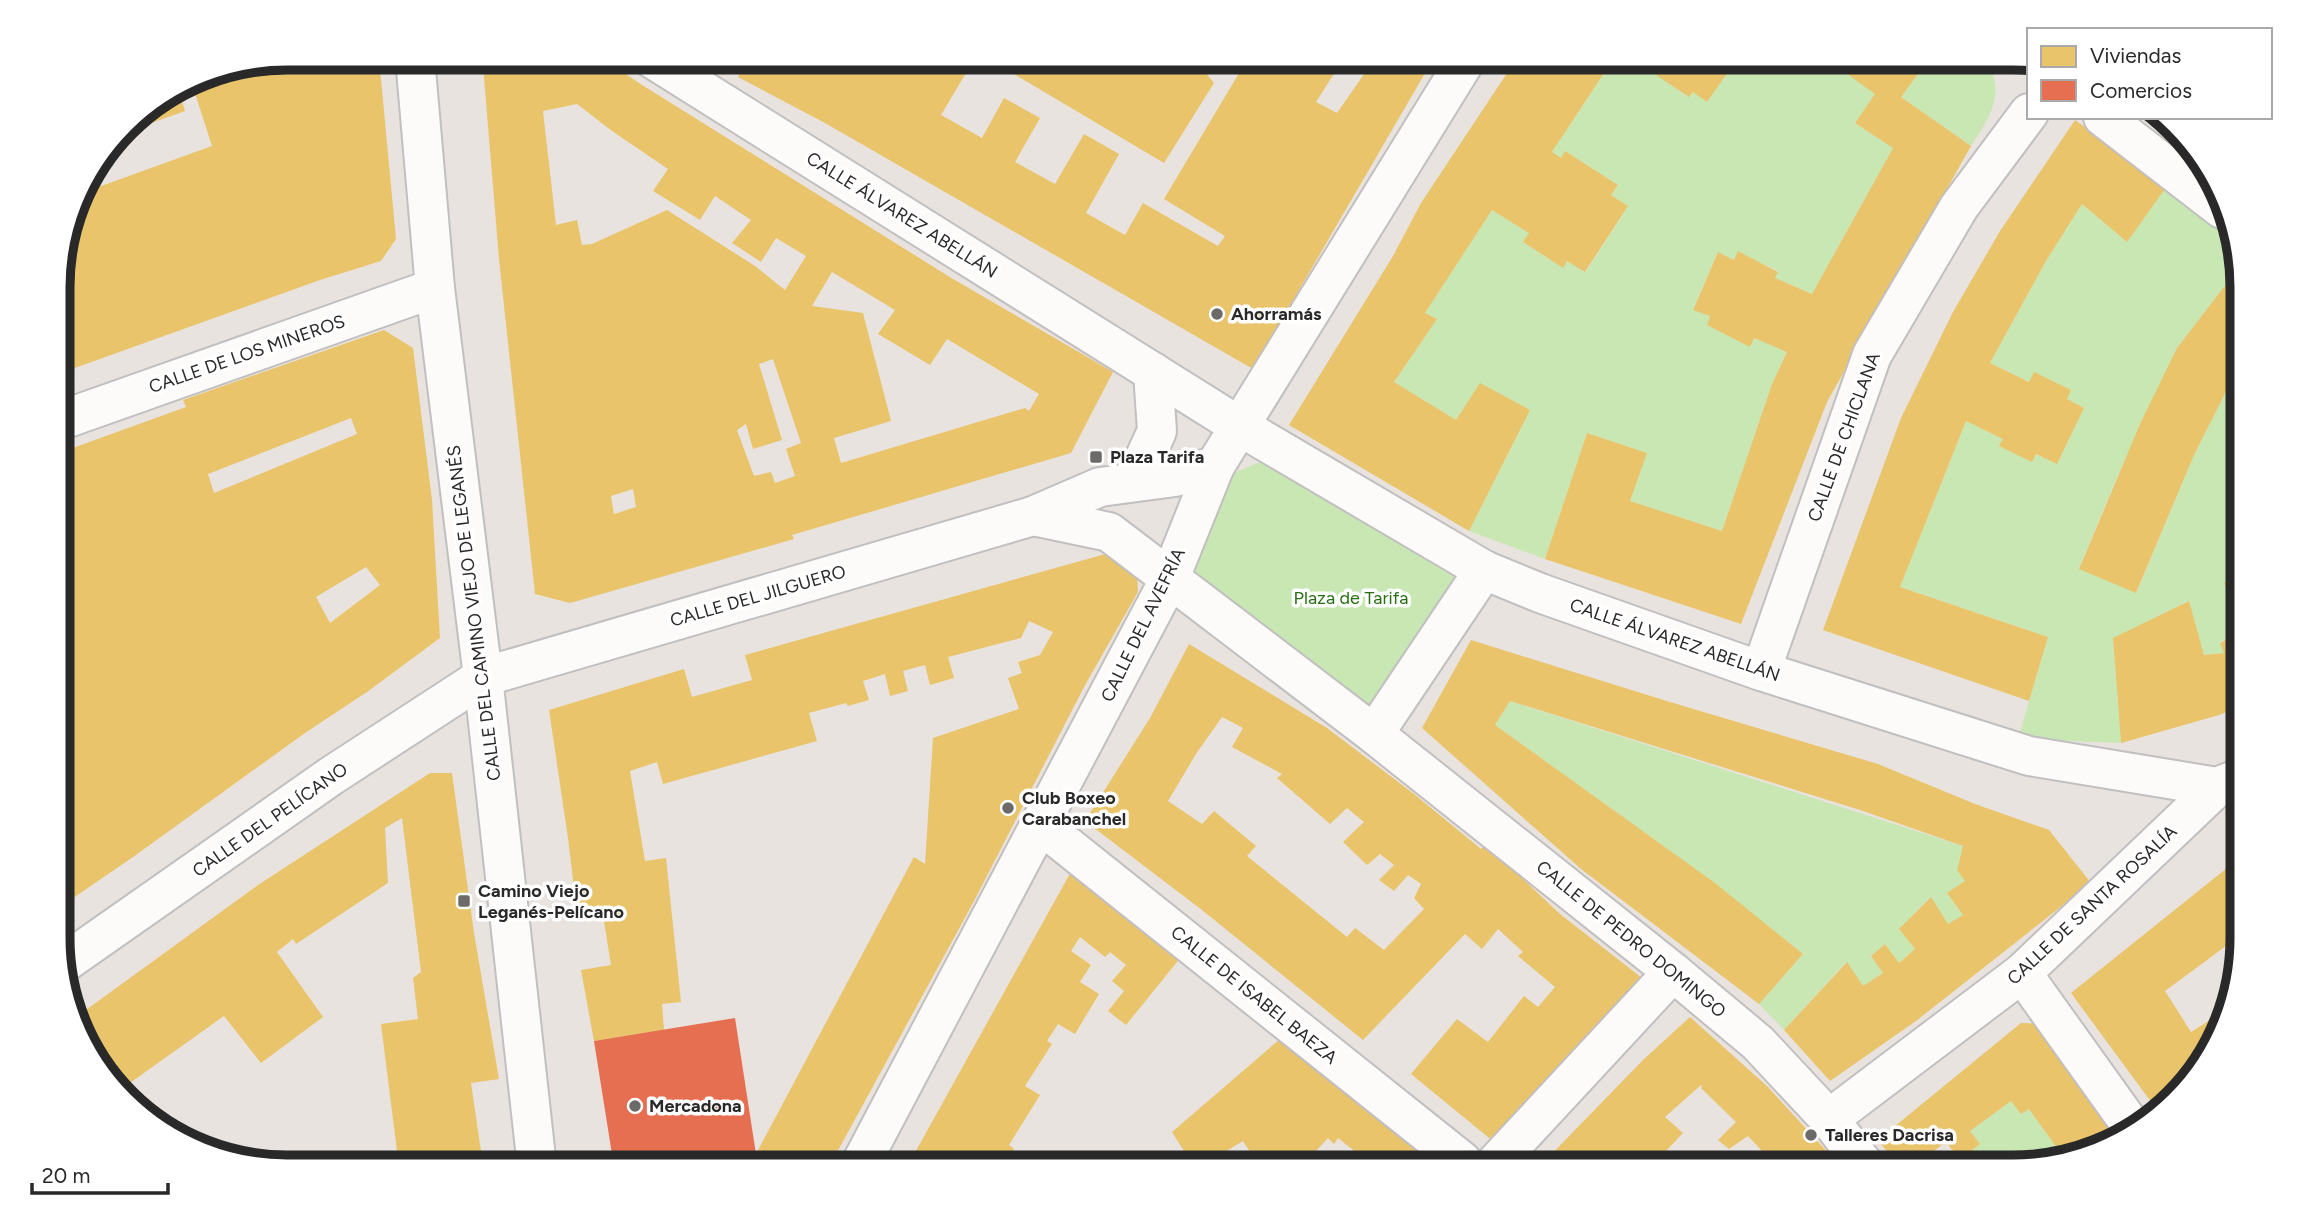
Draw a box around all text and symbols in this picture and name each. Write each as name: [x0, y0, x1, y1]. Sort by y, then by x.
legend: [2027, 28, 2272, 119]
text: Viviendas: [2090, 43, 2181, 68]
text: Comercios: [2090, 78, 2192, 103]
street label: CALLE ÁLVAREZ ABELLÁN: [802, 147, 1002, 283]
place label: Ahorramás: [1231, 303, 1322, 325]
marker: Ahorramás: [1209, 306, 1225, 322]
street label: CALLE DE LOS MINEROS: [146, 310, 348, 398]
street label: CALLE DE CHICLANA: [1803, 349, 1885, 525]
street label: CALLE DEL CAMINO VIEJO DE LEGANÉS: [442, 444, 506, 782]
place label: Plaza Tarifa: [1110, 446, 1204, 468]
marker: Plaza Tarifa: [1088, 449, 1104, 465]
street label: CALLE DEL AVEFRÍA: [1096, 544, 1190, 706]
street label: CALLE DEL JILGUERO: [668, 560, 848, 632]
park label: Plaza de Tarifa: [1294, 587, 1408, 609]
street label: CALLE ÁLVAREZ ABELLÁN: [1567, 594, 1783, 686]
street label: CALLE DEL PELÍCANO: [188, 758, 352, 882]
place label: Club Boxeo Carabanchel: [1022, 787, 1126, 830]
marker: Club Boxeo Carabanchel: [1000, 800, 1016, 816]
street label: CALLE DE SANTA ROSALÍA: [2003, 821, 2181, 989]
street label: CALLE DE PEDRO DOMINGO: [1532, 856, 1730, 1022]
place label: Camino Viejo Leganés-Pelícano: [478, 880, 624, 923]
marker: Camino Viejo Leganés-Pelícano: [456, 893, 472, 909]
street label: CALLE DE ISABEL BAEZA: [1166, 921, 1342, 1069]
place label: Mercadona: [649, 1095, 742, 1117]
marker: Mercadona: [627, 1098, 643, 1114]
place label: Talleres Dacrisa: [1825, 1124, 1954, 1146]
marker: Talleres Dacrisa: [1803, 1127, 1819, 1143]
scale bar: [32, 1152, 168, 1196]
text: 20 m: [42, 1163, 90, 1188]

